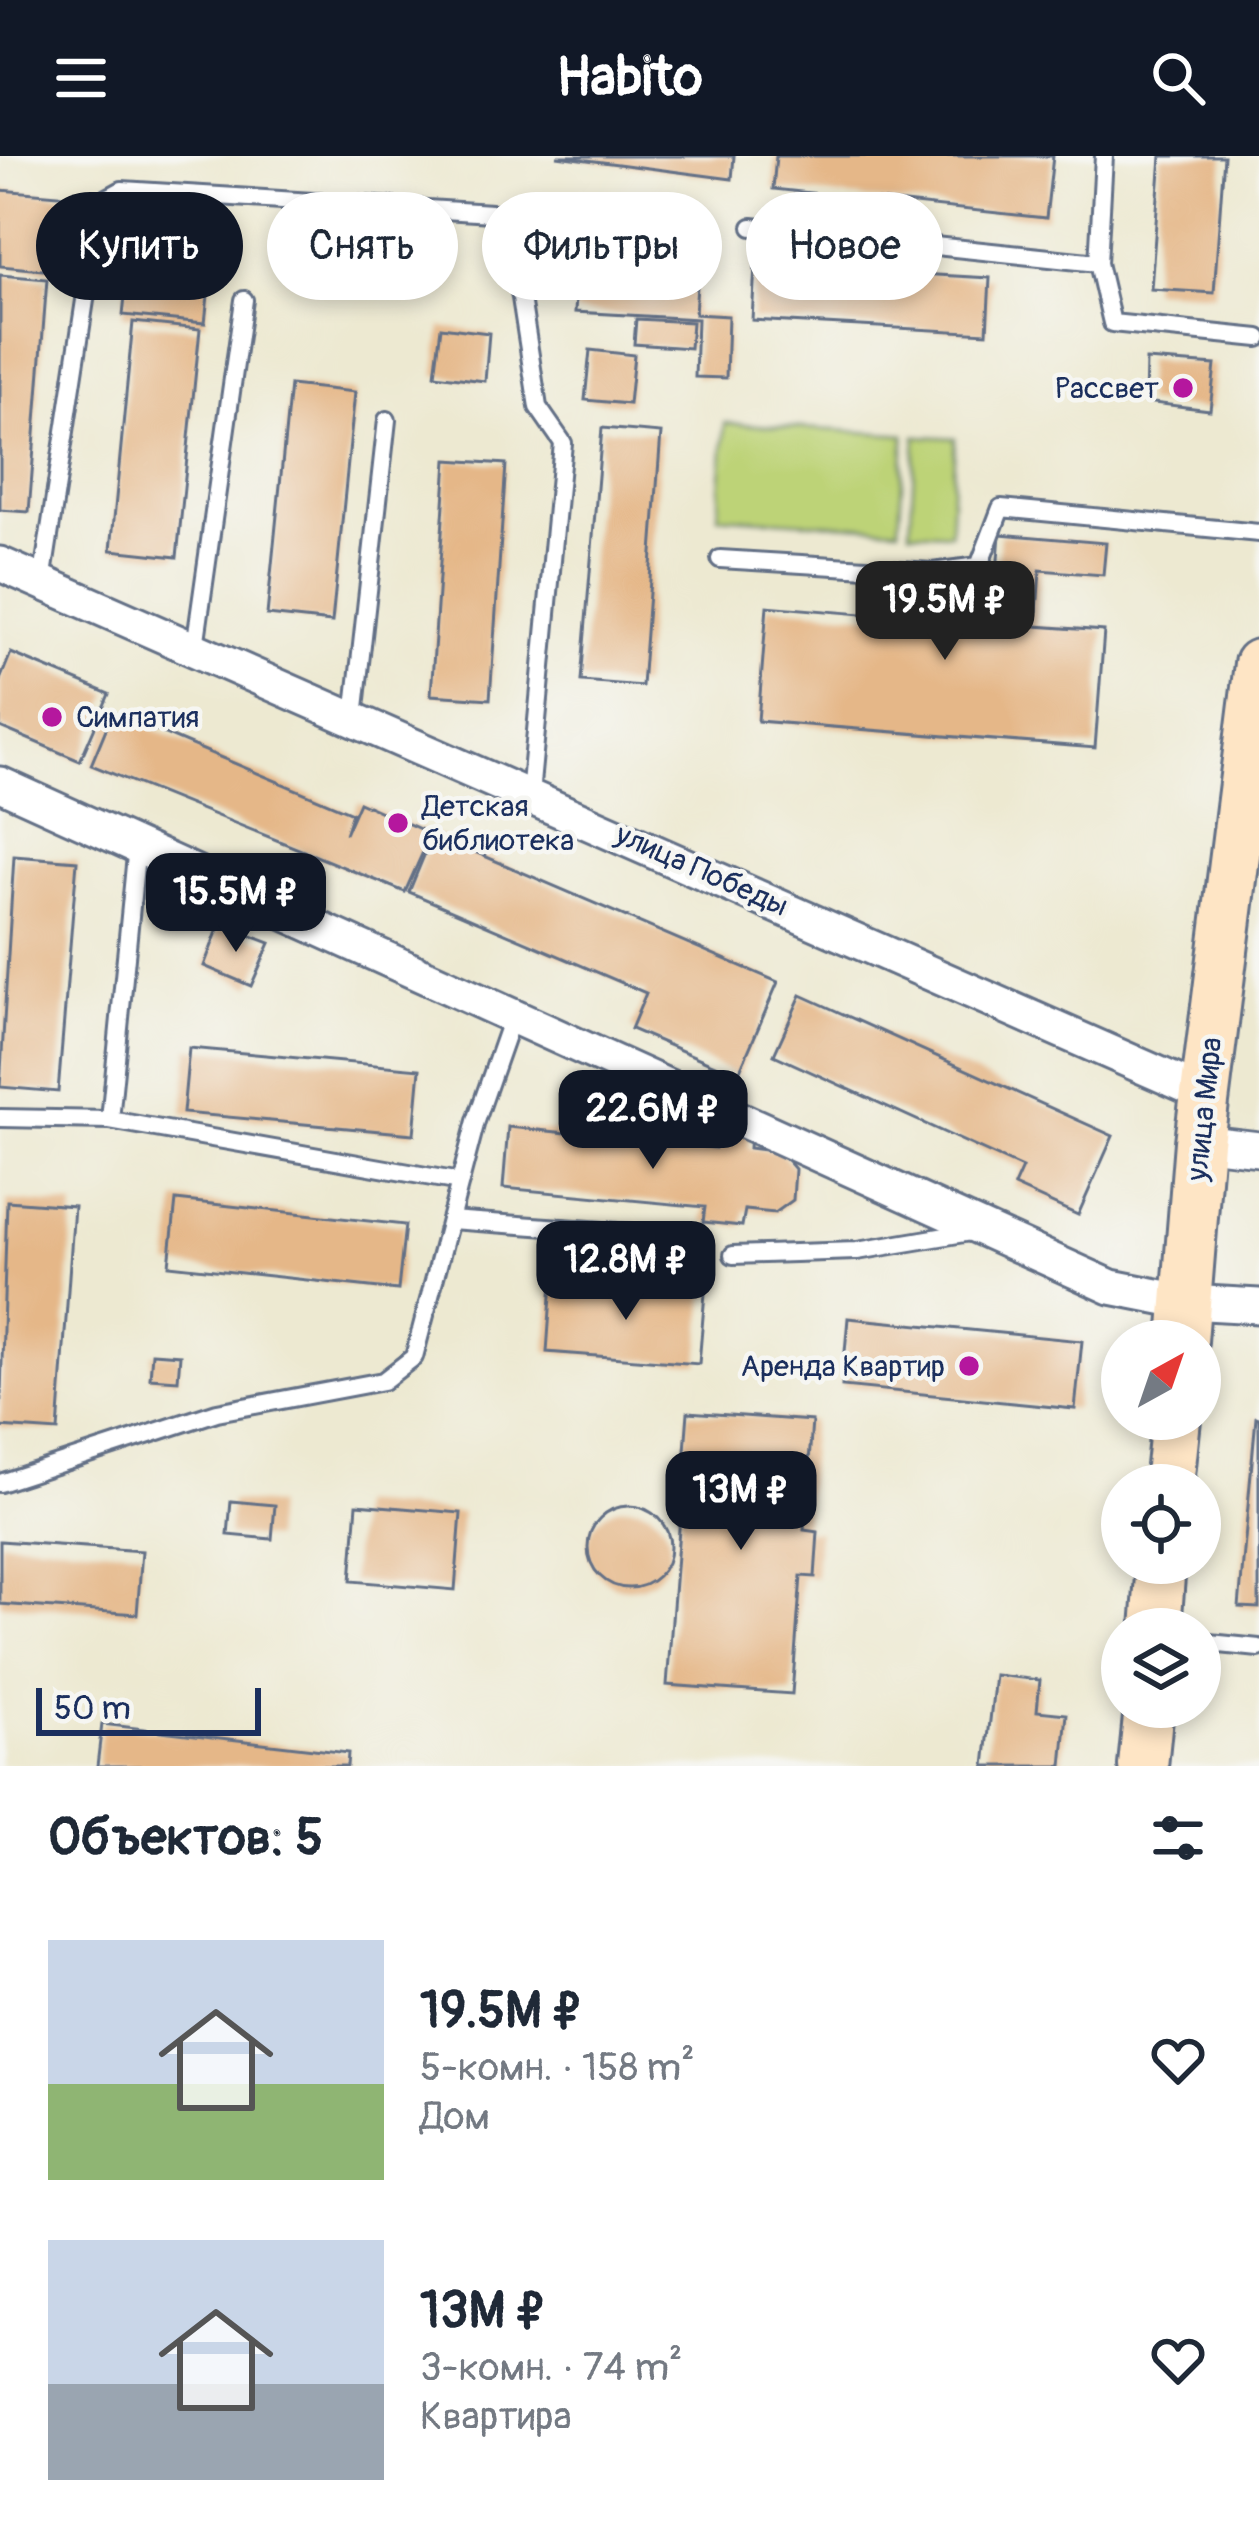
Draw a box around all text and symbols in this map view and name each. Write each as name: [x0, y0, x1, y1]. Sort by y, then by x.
text: Habito: [556, 44, 703, 112]
icon: menu: [48, 45, 114, 111]
icon: search: [1145, 45, 1211, 111]
chip: Купить: [36, 192, 243, 300]
chip: Снять: [267, 192, 458, 300]
chip: Фильтры: [482, 192, 722, 300]
chip: Новое: [746, 192, 943, 300]
place label: Рассвет: [1055, 370, 1159, 407]
marker: Рассвет: [1170, 375, 1196, 401]
pin: 19.5M ₽: [834, 561, 1056, 663]
text: 19.5M ₽: [883, 575, 1007, 624]
place label: Симпатия: [76, 699, 199, 736]
marker: Симпатия: [39, 704, 65, 730]
place label: Детская библиотека: [421, 788, 574, 859]
marker: Детская библиотека: [385, 810, 411, 836]
street label: улица Победы: [609, 816, 794, 925]
pin: 15.5M ₽: [125, 853, 347, 955]
text: 15.5M ₽: [173, 867, 299, 916]
street label: улица Мира: [1178, 1035, 1230, 1184]
pin: 22.6M ₽: [542, 1070, 764, 1172]
text: 22.6M ₽: [586, 1084, 720, 1133]
pin: 12.8M ₽: [515, 1221, 737, 1323]
text: 12.8M ₽: [563, 1235, 689, 1284]
north arrow: [1101, 1320, 1221, 1440]
map controls: [1101, 1320, 1221, 1728]
place label: Аренда Квартир: [740, 1348, 945, 1385]
marker: Аренда Квартир: [956, 1353, 982, 1379]
pin: 13M ₽: [657, 1451, 825, 1553]
button: locate: [1101, 1464, 1221, 1584]
text: 13M ₽: [693, 1465, 789, 1514]
button: layers: [1101, 1608, 1221, 1728]
scale bar: [36, 1682, 261, 1735]
text: 50 m: [54, 1688, 131, 1729]
icon: filters: [1145, 1805, 1211, 1871]
text: Объектов: 5: [48, 1806, 323, 1870]
text: 19.5M ₽: [420, 1979, 583, 2043]
icon: home: [144, 1988, 288, 2132]
icon: heart: [1145, 2027, 1211, 2093]
text: 5-комн. · 158 m²: [420, 2043, 695, 2092]
text: Дом: [420, 2092, 490, 2141]
text: 13M ₽: [420, 2279, 547, 2343]
icon: home: [144, 2288, 288, 2432]
icon: heart: [1145, 2327, 1211, 2393]
text: 3-комн. · 74 m²: [420, 2343, 682, 2392]
text: Квартира: [420, 2392, 572, 2441]

